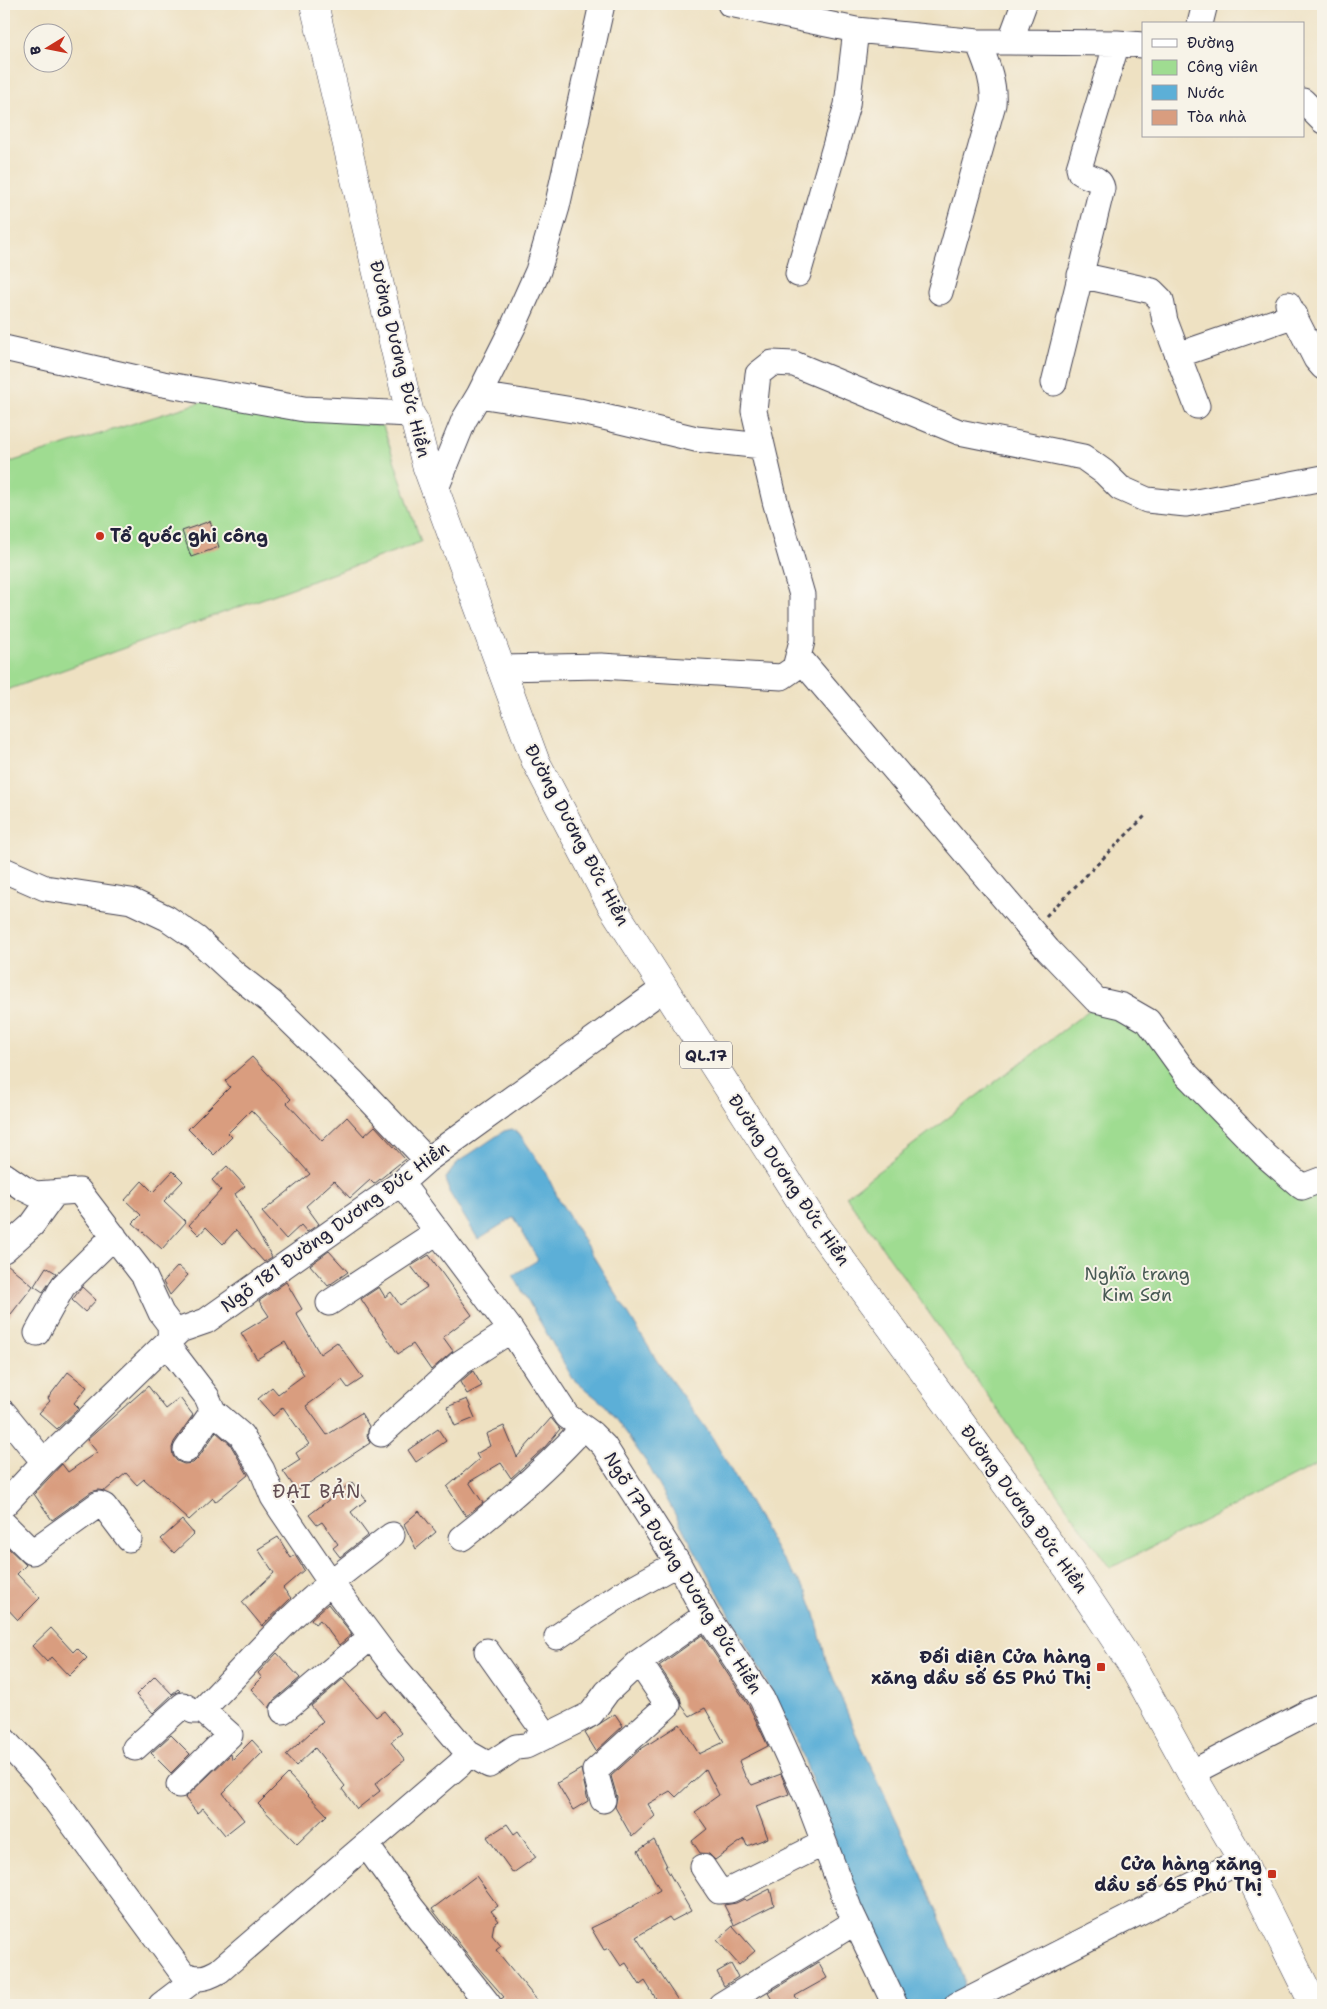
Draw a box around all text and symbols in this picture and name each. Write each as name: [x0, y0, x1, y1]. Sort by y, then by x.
north arrow: [22, 22, 72, 72]
legend: [1142, 22, 1304, 138]
text: Đường: [1187, 33, 1234, 53]
text: B: [26, 44, 45, 56]
text: Công viên: [1187, 57, 1258, 77]
text: Nước: [1187, 83, 1224, 103]
text: Tòa nhà: [1187, 107, 1247, 127]
street label: Đường Dương Đức Hiền: [364, 258, 436, 460]
place label: Tổ quốc ghi công: [110, 524, 268, 548]
marker: Tổ quốc ghi công: [94, 530, 106, 542]
street label: Đường Dương Đức Hiền: [519, 740, 635, 930]
road number: QL.17: [680, 1042, 732, 1068]
street label: Đường Dương Đức Hiền: [722, 1089, 856, 1271]
street label: Ngõ 181 Đường Dương Đức Hiền: [216, 1136, 454, 1318]
park label: Nghĩa trang Kim Sơn: [1084, 1262, 1190, 1307]
street label: Đường Dương Đức Hiền: [955, 1420, 1093, 1598]
street label: Ngõ 179 Đường Dương Đức Hiền: [598, 1447, 768, 1699]
district label: ĐẠI BẢN: [272, 1478, 362, 1504]
place label: Đối diện Cửa hàng xăng dầu số 65 Phú Thị: [871, 1645, 1091, 1690]
marker: Đối diện Cửa hàng xăng dầu số 65 Phú Thị: [1095, 1661, 1107, 1673]
place label: Cửa hàng xăng dầu số 65 Phú Thị: [1094, 1852, 1262, 1897]
marker: Cửa hàng xăng dầu số 65 Phú Thị: [1266, 1868, 1278, 1880]

